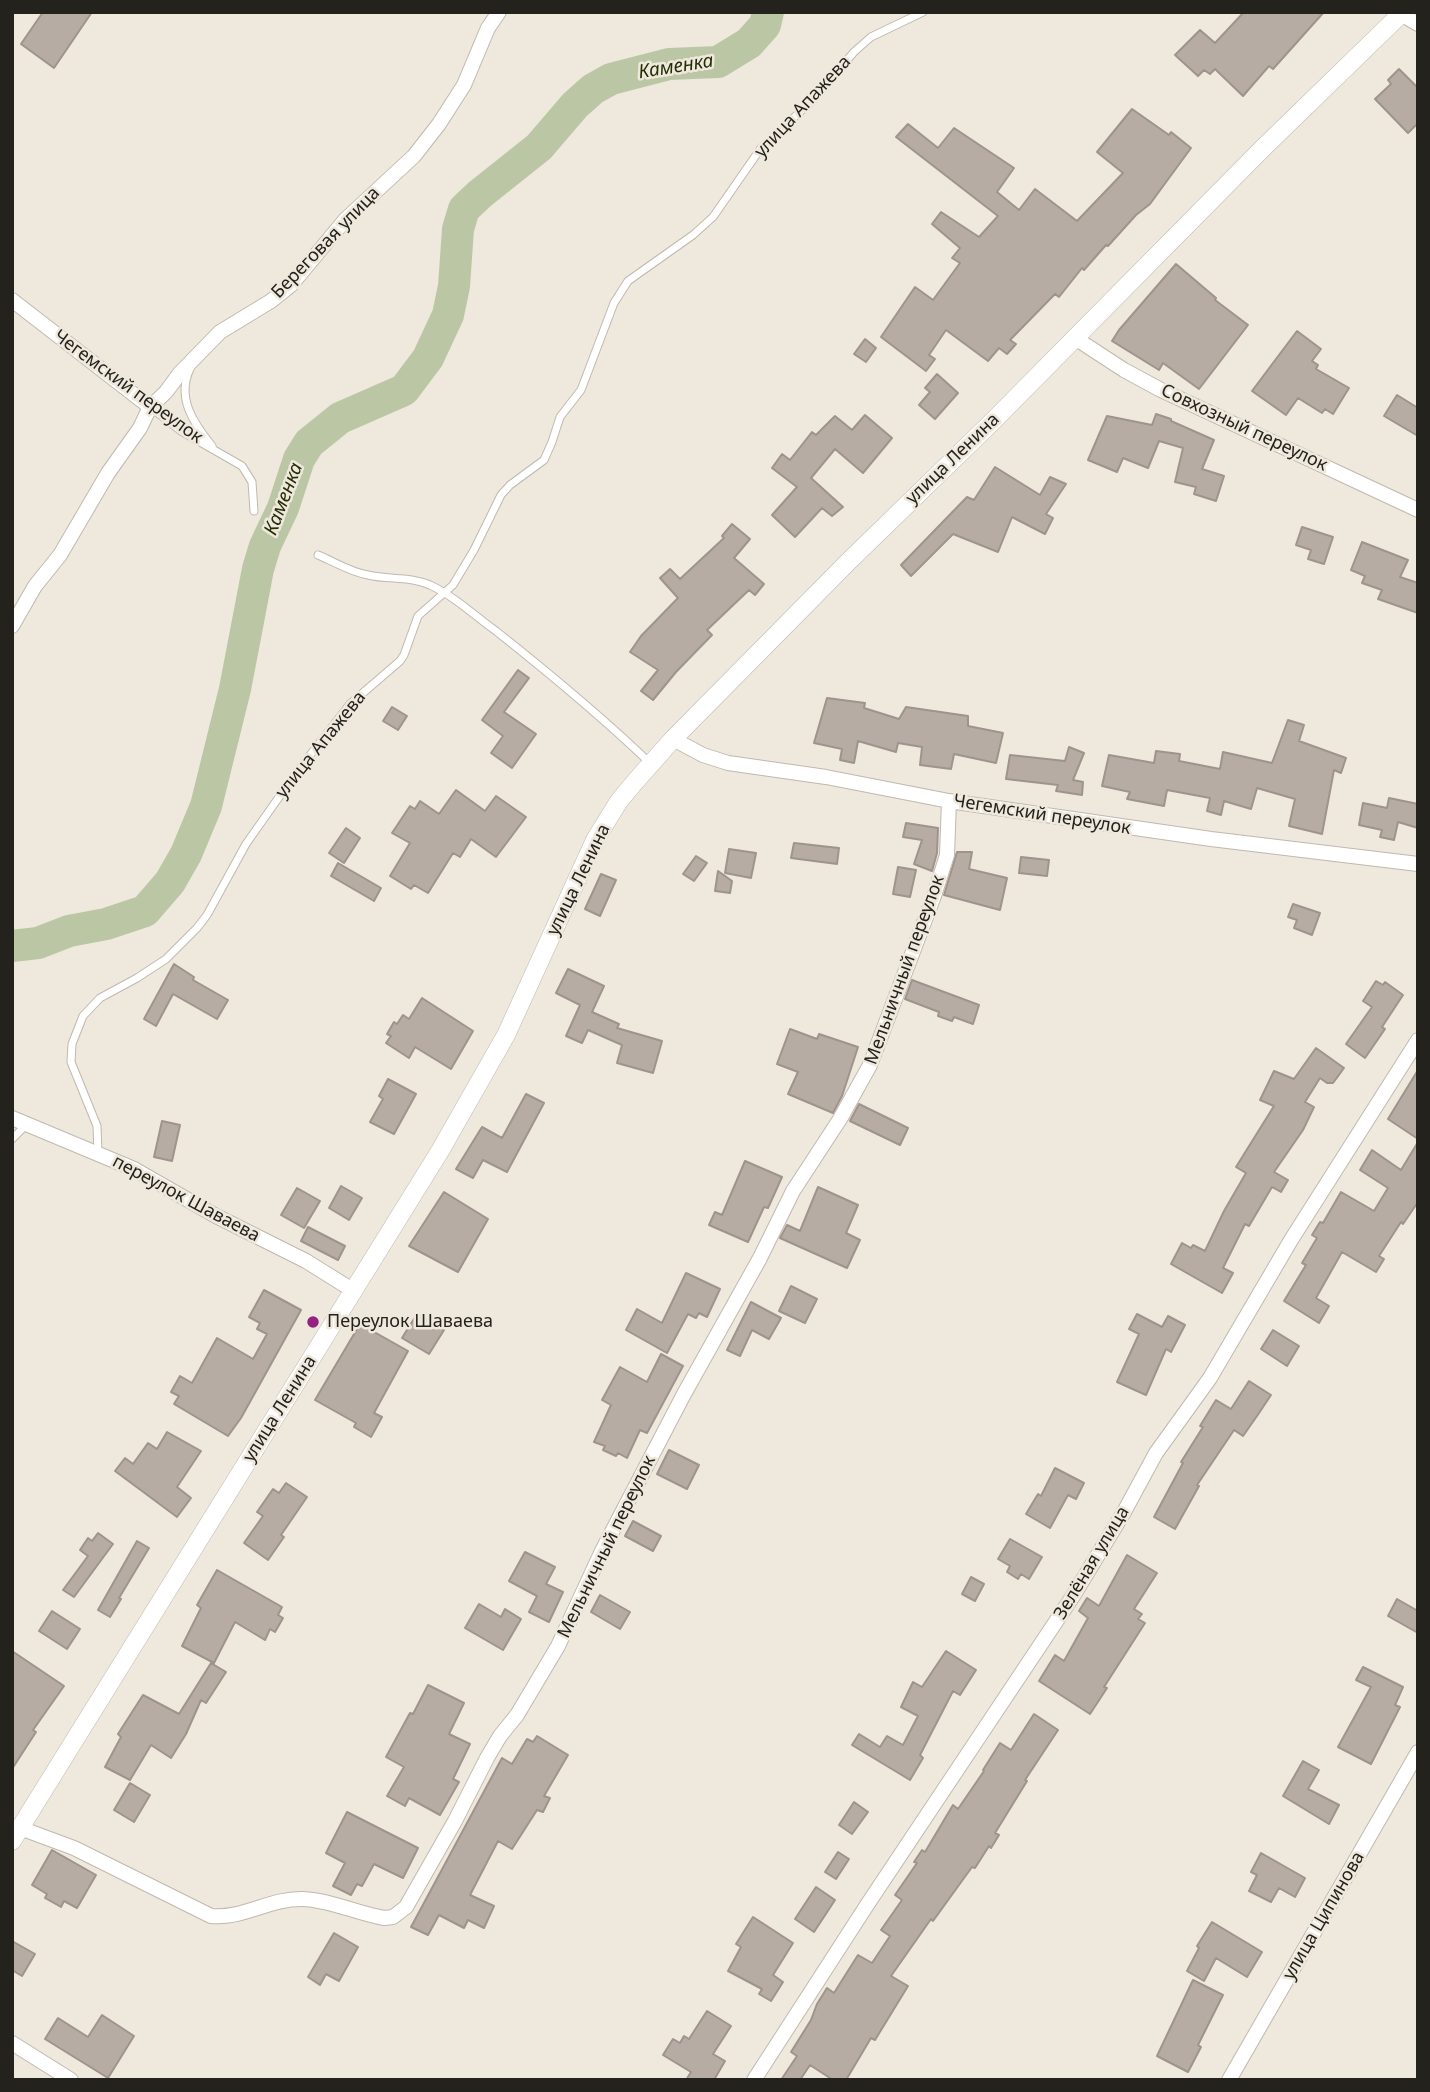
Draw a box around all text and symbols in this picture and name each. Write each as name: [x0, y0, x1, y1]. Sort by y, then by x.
water label: Каменка: [637, 50, 715, 84]
street label: улица Апажева: [750, 52, 856, 162]
street label: Береговая улица: [267, 183, 385, 303]
street label: Чегемский переулок: [49, 326, 207, 448]
street label: Совхозный переулок: [1157, 380, 1331, 476]
street label: улица Ленина: [902, 409, 1004, 509]
water label: Каменка: [260, 460, 308, 538]
street label: улица Апажева: [271, 687, 371, 803]
street label: Чегемский переулок: [952, 790, 1132, 840]
street label: улица Ленина: [543, 821, 615, 939]
street label: Мельничный переулок: [861, 872, 949, 1068]
street label: переулок Шаваева: [109, 1151, 263, 1247]
place label: Переулок Шаваева: [327, 1311, 493, 1333]
marker: Переулок Шаваева: [305, 1314, 321, 1330]
street label: улица Ленина: [239, 1352, 321, 1466]
street label: Мельничный переулок: [553, 1452, 661, 1642]
street label: Зелёная улица: [1050, 1503, 1134, 1623]
street label: улица Ципинова: [1279, 1848, 1369, 1984]

